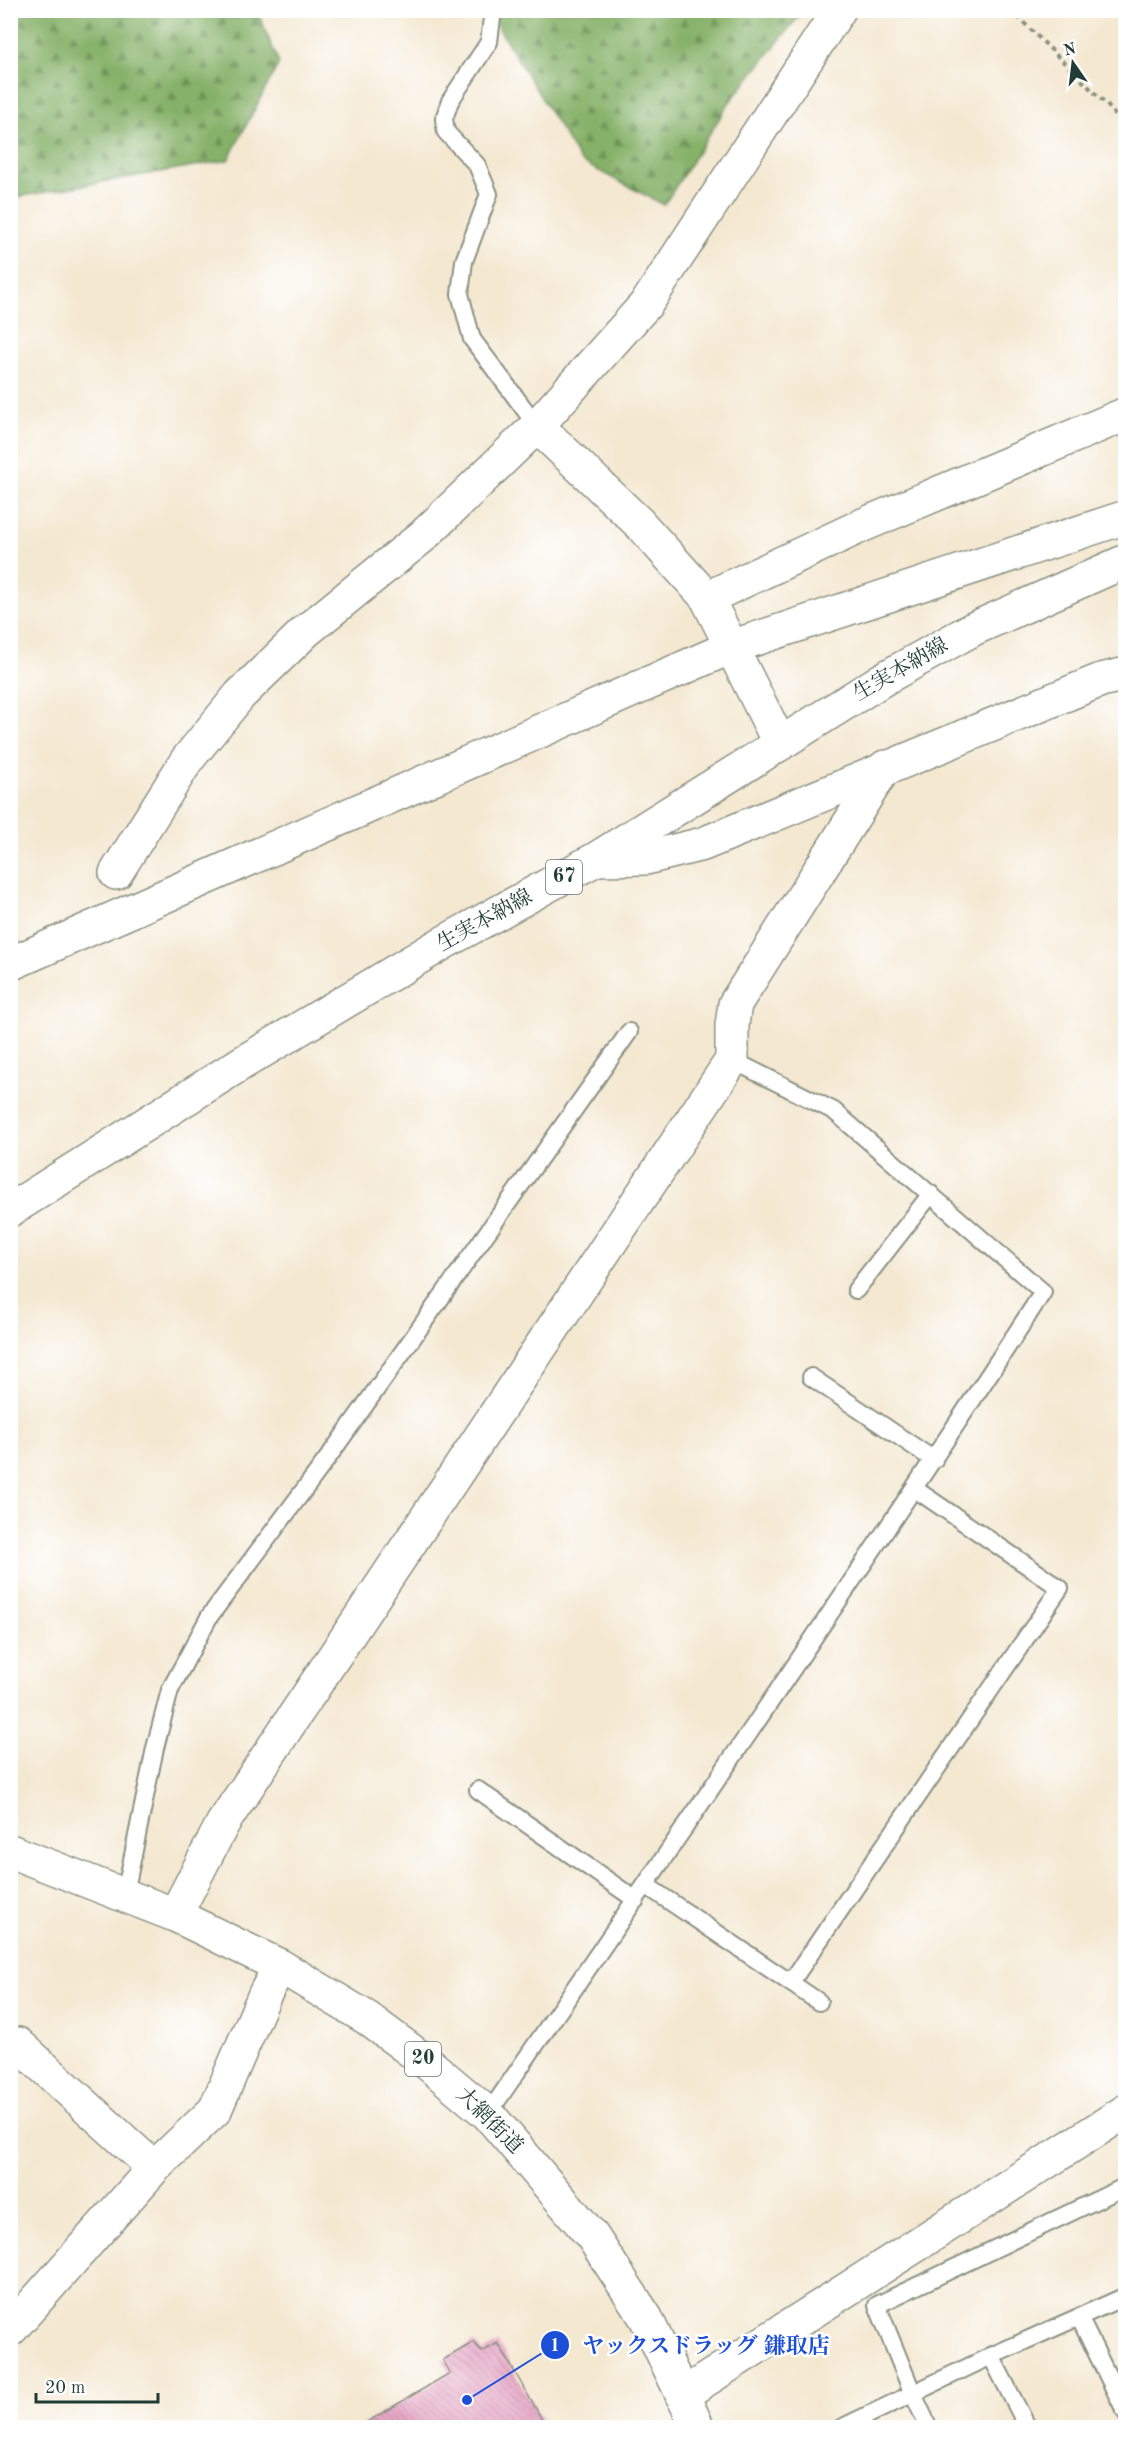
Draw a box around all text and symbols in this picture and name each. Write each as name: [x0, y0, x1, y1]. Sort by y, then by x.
north arrow: [1043, 33, 1103, 93]
text: N: [1062, 41, 1078, 60]
street label: 生実本納線: [849, 633, 952, 705]
road number: 67: [546, 860, 582, 894]
street label: 生実本納線: [433, 885, 536, 956]
road number: 20: [405, 2042, 441, 2076]
street label: 大網街道: [452, 2082, 528, 2158]
callout: ヤックスドラッグ 鎌取店: [540, 2325, 842, 2365]
text: ヤックスドラッグ 鎌取店: [582, 2334, 830, 2358]
text: 1: [550, 2337, 560, 2355]
scale bar: [36, 2366, 158, 2404]
text: 20 m: [45, 2379, 85, 2397]

